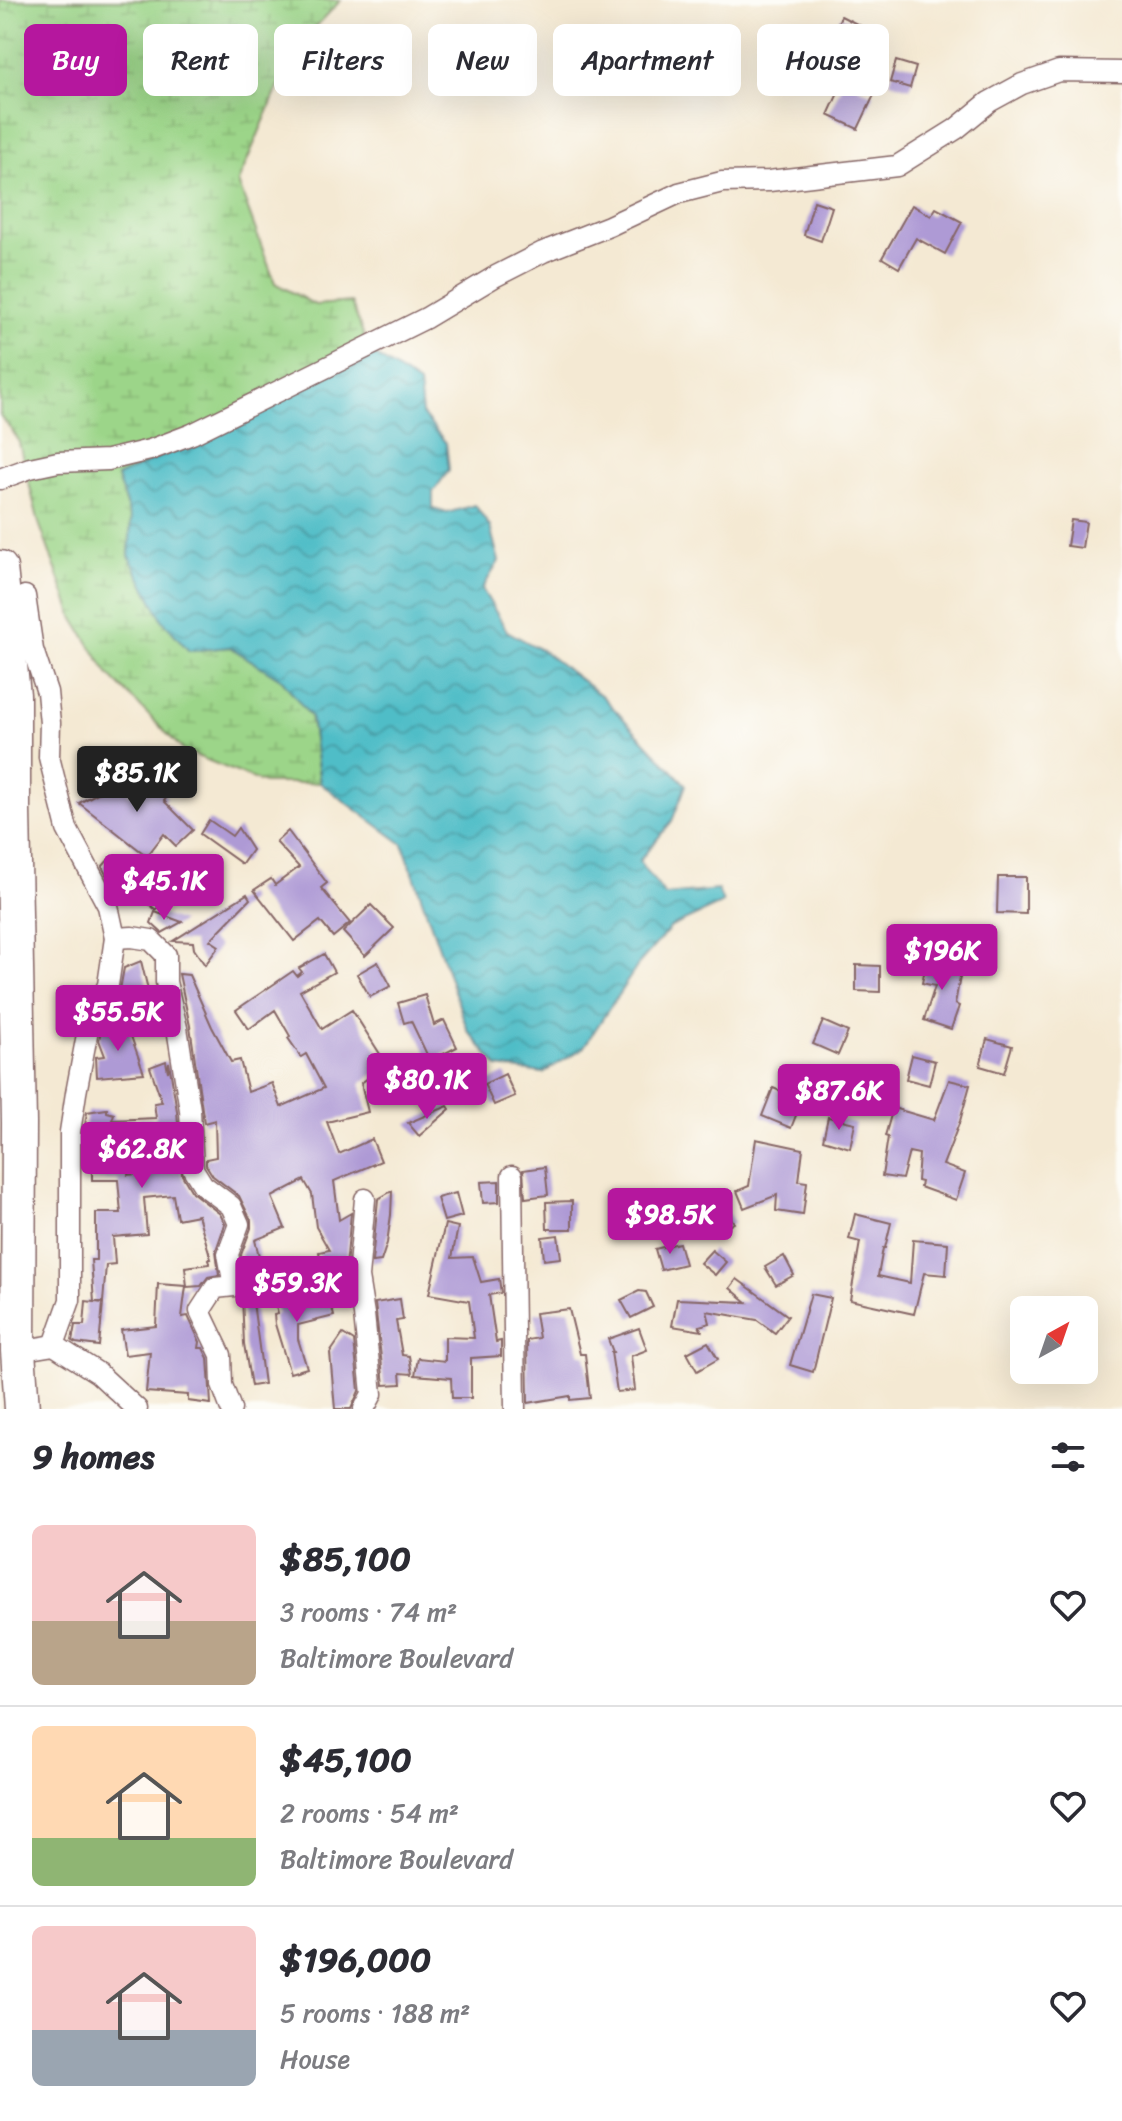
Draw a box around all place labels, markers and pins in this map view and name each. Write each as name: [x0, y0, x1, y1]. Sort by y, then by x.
pin: $85.1K: [72, 746, 202, 814]
pin: $45.1K: [99, 854, 229, 922]
pin: $196K: [886, 924, 998, 992]
pin: $55.5K: [53, 985, 183, 1053]
pin: $80.1K: [362, 1053, 492, 1121]
pin: $87.6K: [774, 1064, 904, 1132]
pin: $62.8K: [77, 1122, 207, 1190]
pin: $98.5K: [605, 1188, 735, 1256]
pin: $59.3K: [232, 1256, 362, 1324]

